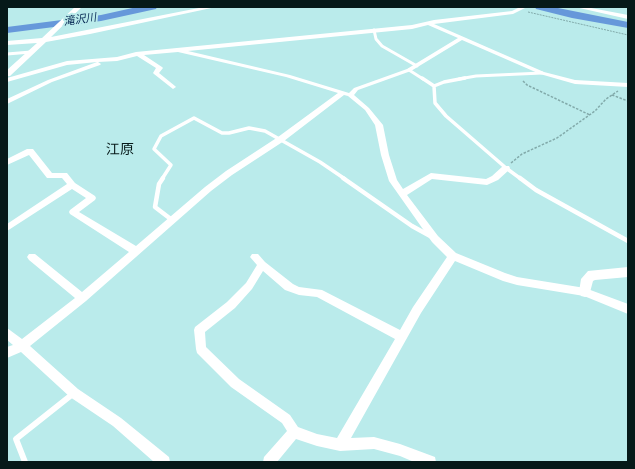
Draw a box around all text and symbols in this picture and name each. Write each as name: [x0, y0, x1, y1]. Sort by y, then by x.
water label: 滝沢川: [63, 11, 97, 29]
district label: 江原: [106, 142, 134, 158]

